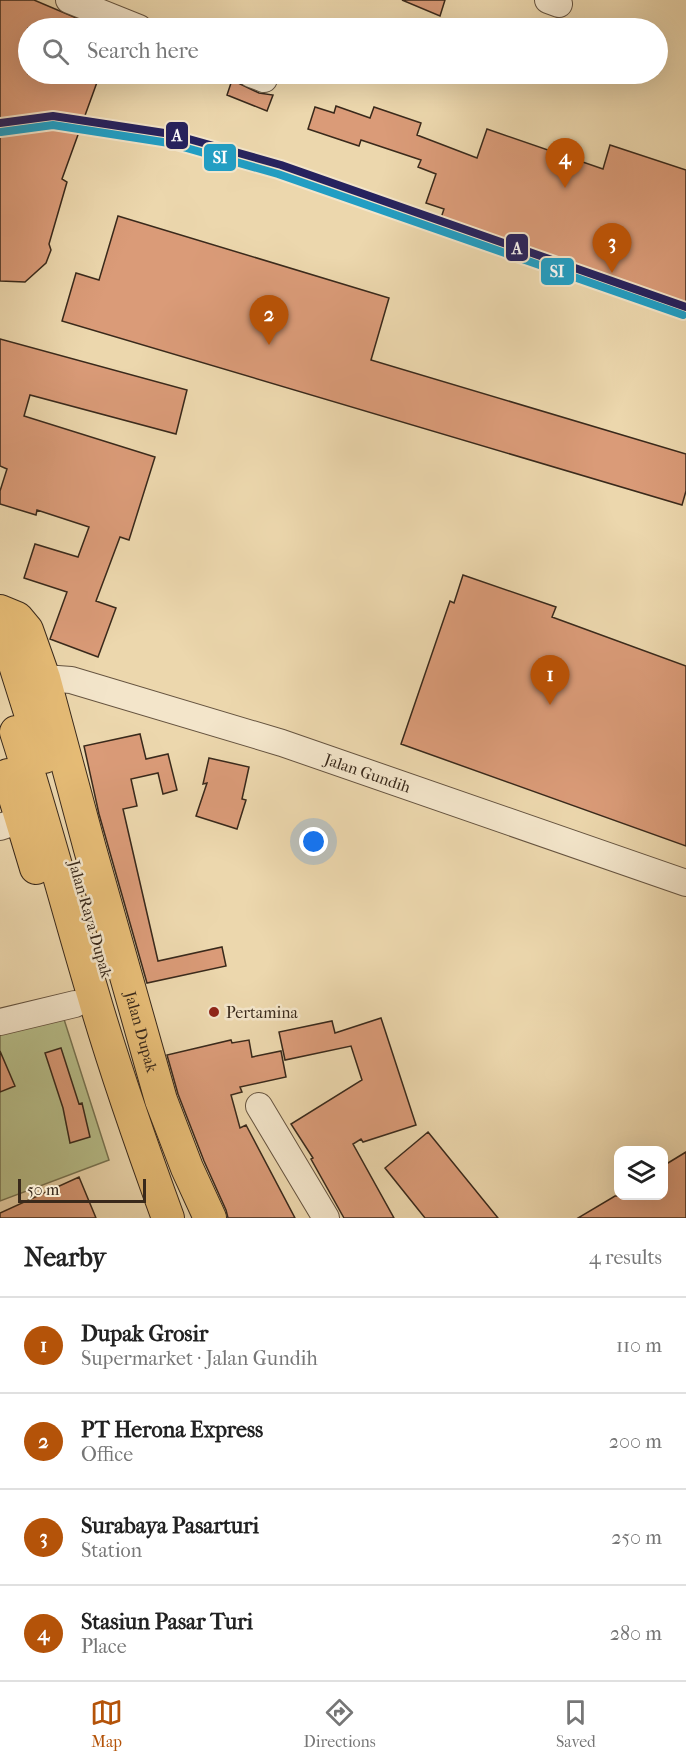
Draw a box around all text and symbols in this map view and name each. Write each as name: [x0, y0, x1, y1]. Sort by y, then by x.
search box: [18, 18, 668, 84]
icon: search: [39, 35, 72, 68]
text: Search here: [87, 38, 199, 64]
line badge: A: [165, 121, 189, 150]
text: A: [171, 126, 183, 145]
pin: 4: [546, 138, 584, 188]
line badge: SI: [203, 143, 237, 172]
text: SI: [213, 148, 228, 167]
pin: 3: [592, 224, 632, 273]
line badge: A: [505, 233, 529, 262]
text: A: [511, 239, 523, 258]
line badge: SI: [540, 257, 575, 286]
text: SI: [550, 262, 565, 281]
pin: 2: [250, 296, 288, 345]
pin: 1: [530, 656, 570, 705]
street label: Jalan Gundih: [320, 749, 413, 797]
your location: [299, 827, 328, 856]
street label: Jalan Raya Dupak: [64, 856, 117, 981]
street label: Jalan Dupak: [120, 987, 162, 1075]
place label: Pertamina: [226, 1003, 299, 1022]
marker: Pertamina: [207, 1005, 221, 1019]
map controls: [614, 1146, 668, 1200]
button: layers: [614, 1146, 668, 1200]
scale bar: [18, 1176, 146, 1204]
text: 50 m: [27, 1180, 59, 1199]
text: Nearby: [24, 1242, 106, 1273]
text: 4 results: [589, 1246, 662, 1269]
text: Dupak Grosir: [81, 1321, 208, 1347]
text: 1: [40, 1334, 47, 1357]
text: 110 m: [616, 1334, 662, 1357]
text: Supermarket · Jalan Gundih: [81, 1347, 318, 1370]
text: PT Herona Express: [81, 1417, 263, 1443]
text: 2: [38, 1430, 49, 1453]
text: 200 m: [609, 1430, 662, 1453]
text: Office: [81, 1443, 133, 1466]
text: Surabaya Pasarturi: [81, 1513, 259, 1539]
text: 3: [39, 1526, 48, 1549]
text: 250 m: [611, 1526, 662, 1549]
text: Station: [81, 1539, 142, 1562]
text: Stasiun Pasar Turi: [81, 1609, 253, 1635]
text: 4: [38, 1622, 49, 1645]
text: 280 m: [610, 1622, 662, 1645]
text: Place: [81, 1635, 127, 1658]
tab: Map: [90, 1696, 123, 1751]
tab: Directions: [304, 1696, 376, 1751]
tab: Saved: [556, 1696, 596, 1751]

